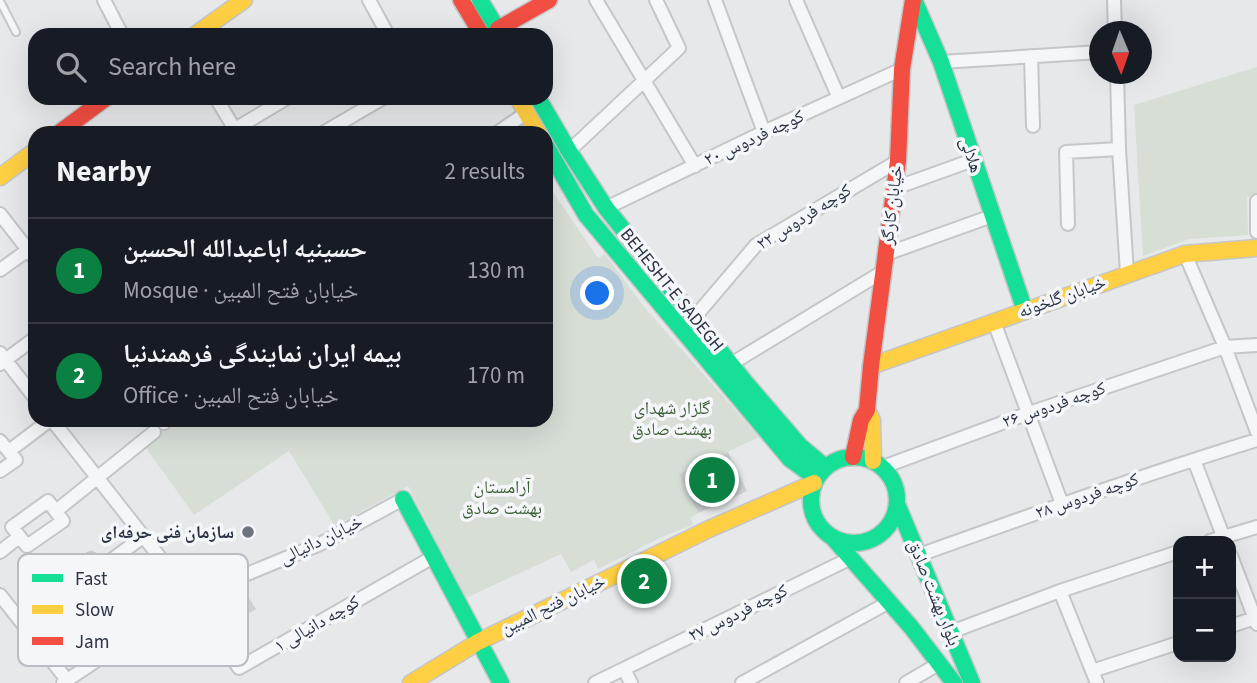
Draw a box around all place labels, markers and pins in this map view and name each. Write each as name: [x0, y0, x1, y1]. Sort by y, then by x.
pin: 1: [689, 454, 735, 506]
place label: سازمان فنی حرفه‌ای: [101, 520, 234, 545]
marker: سازمان فنی حرفه‌ای: [240, 524, 256, 540]
pin: 2: [621, 555, 667, 607]

